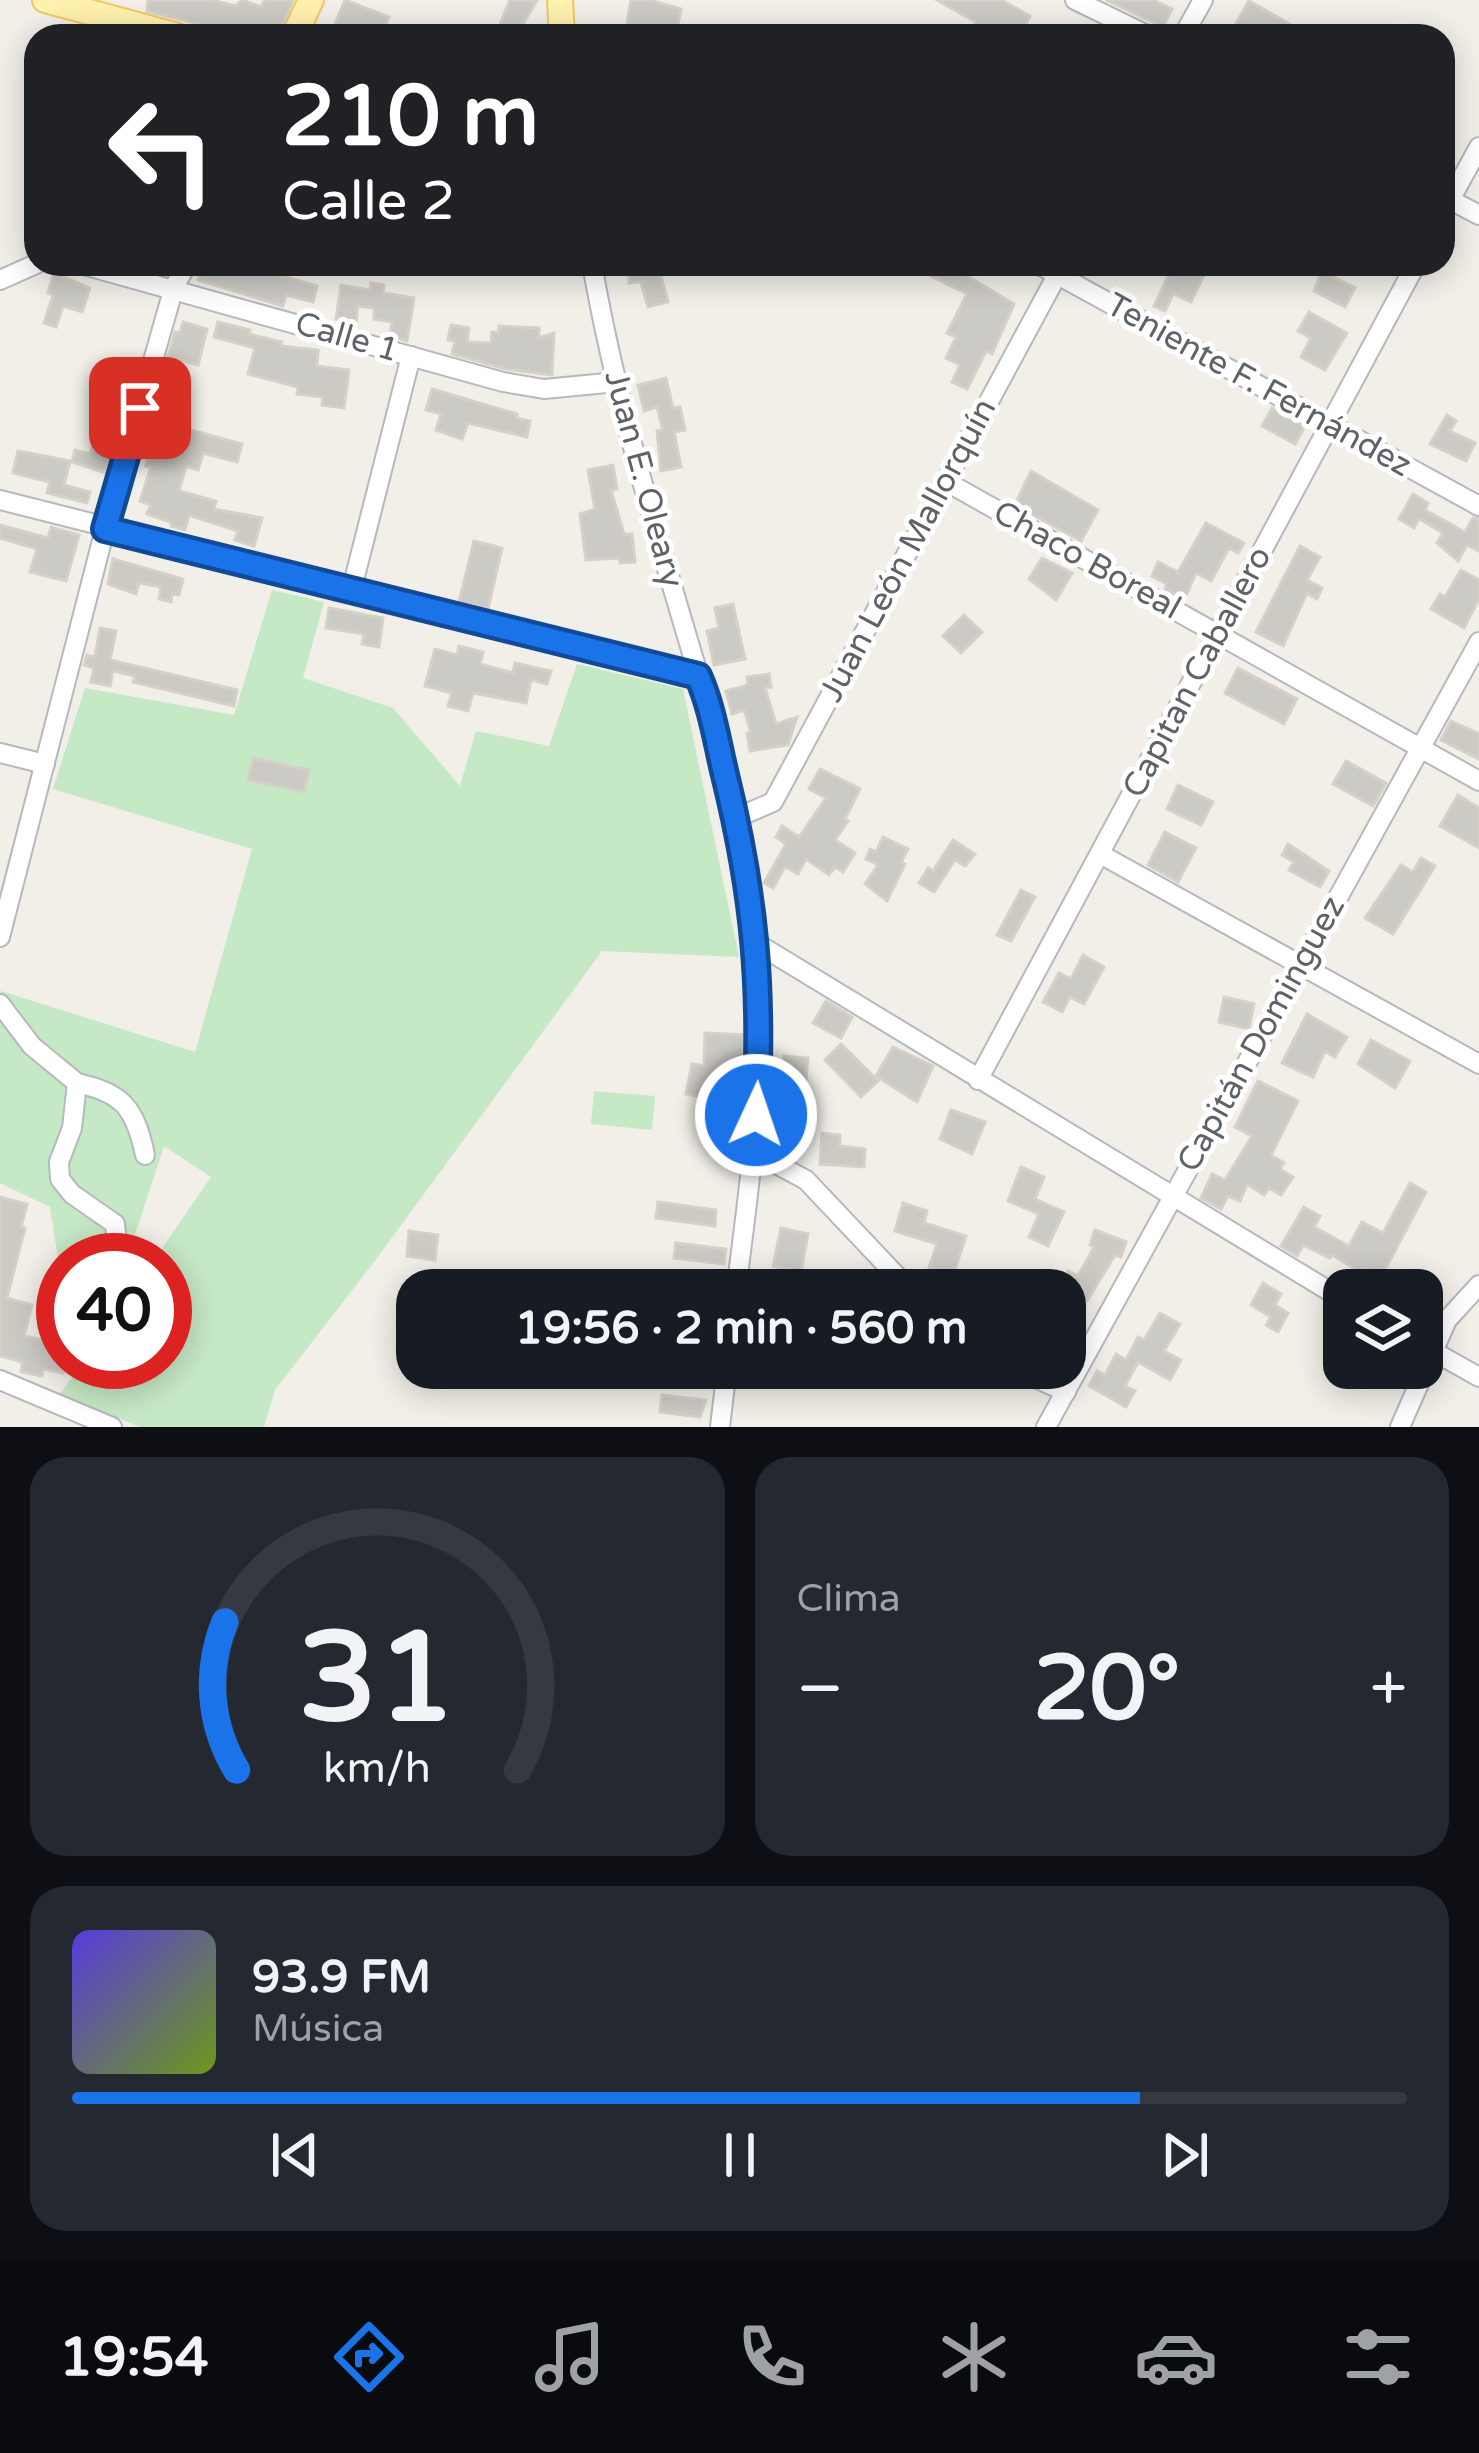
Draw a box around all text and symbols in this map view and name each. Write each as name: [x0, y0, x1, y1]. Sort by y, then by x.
text: 210 m: [282, 67, 539, 168]
icon: left: [84, 72, 240, 228]
text: Calle 2: [282, 169, 455, 234]
street label: Teniente F. Fernández: [1100, 285, 1418, 485]
street label: Calle 1: [291, 304, 403, 370]
pin: [89, 357, 191, 459]
street label: Juan E. Oleary: [596, 366, 692, 592]
icon: arrive: [107, 375, 173, 441]
street label: Juan León Mallorquín: [812, 392, 1004, 708]
street label: Chaco Boreal: [987, 493, 1187, 627]
street label: Capitan Caballero: [1114, 540, 1280, 804]
street label: Capitán Dominguez: [1169, 889, 1353, 1179]
position arrow: [693, 1052, 819, 1178]
speed limit sign: 40: [36, 1233, 192, 1389]
map controls: [1323, 1269, 1443, 1389]
button: layers: [1323, 1269, 1443, 1389]
text: 19:56 · 2 min · 560 m: [515, 1302, 967, 1356]
text: Clima: [797, 1575, 901, 1622]
text: 31: [299, 1604, 456, 1755]
text: 20°: [1033, 1635, 1180, 1744]
text: −: [797, 1649, 844, 1729]
text: +: [1370, 1649, 1407, 1729]
text: km/h: [323, 1742, 431, 1793]
text: 93.9 FM: [252, 1951, 431, 2005]
text: Música: [252, 2005, 384, 2052]
icon: previous: [262, 2122, 328, 2188]
icon: pause: [707, 2122, 773, 2188]
icon: next: [1152, 2122, 1218, 2188]
icon: directions: [327, 2315, 411, 2399]
icon: music: [528, 2315, 612, 2399]
icon: phone: [730, 2315, 814, 2399]
icon: climate: [932, 2315, 1016, 2399]
icon: car: [1134, 2315, 1218, 2399]
icon: filters: [1336, 2315, 1420, 2399]
text: 19:54: [59, 2325, 209, 2390]

